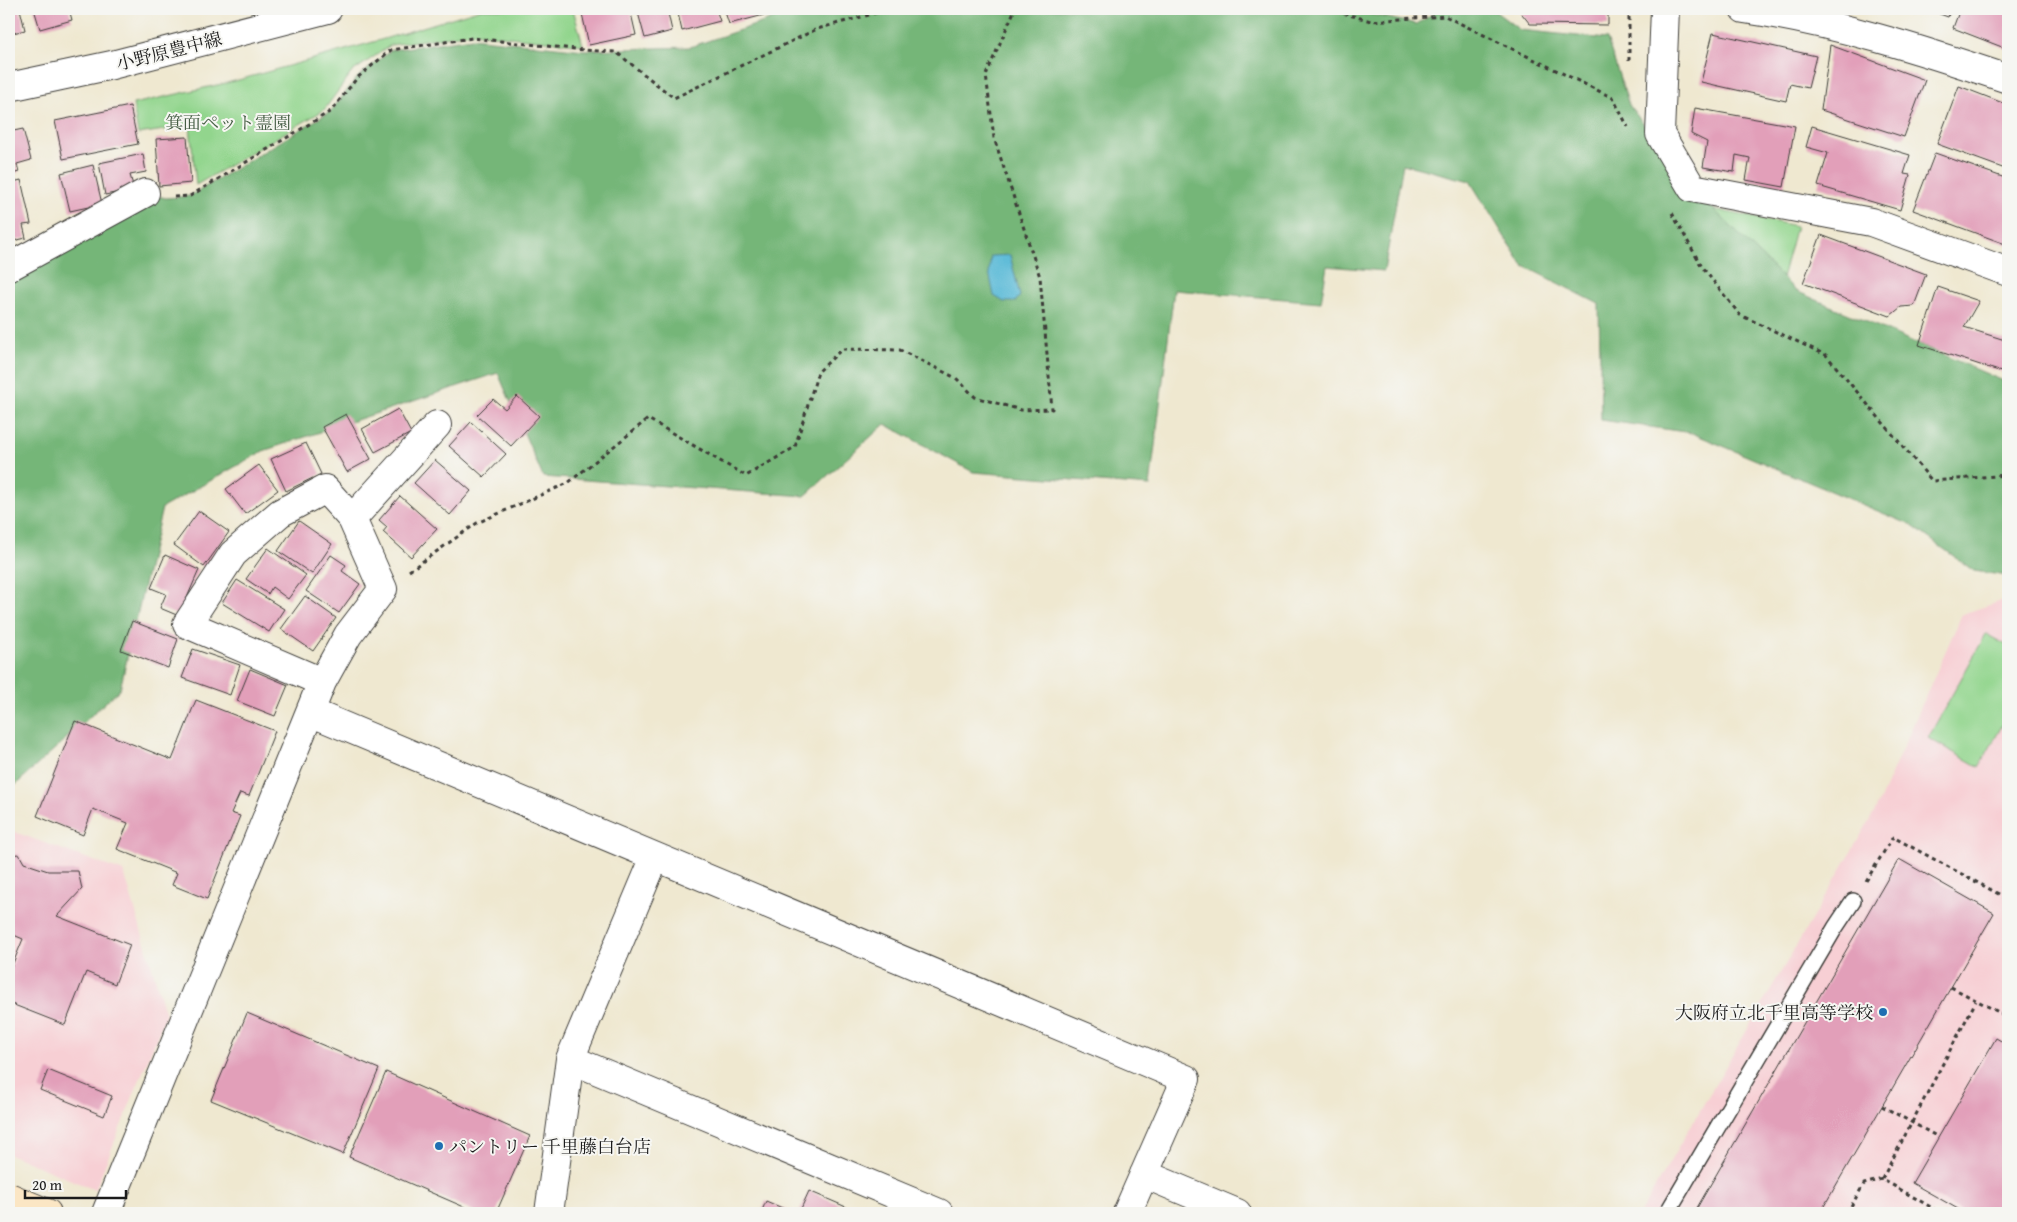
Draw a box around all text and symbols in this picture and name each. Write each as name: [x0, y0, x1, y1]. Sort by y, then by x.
street label: 小野原豊中線: [113, 25, 225, 77]
park label: 箕面ペット霊園: [165, 109, 291, 136]
place label: 大阪府立北千里高等学校: [1675, 999, 1873, 1026]
marker: 大阪府立北千里高等学校: [1877, 1006, 1889, 1018]
place label: パントリー 千里藤白台店: [449, 1133, 651, 1160]
marker: パントリー 千里藤白台店: [433, 1140, 445, 1152]
scale bar: [25, 1167, 126, 1199]
text: 20 m: [32, 1174, 63, 1195]

